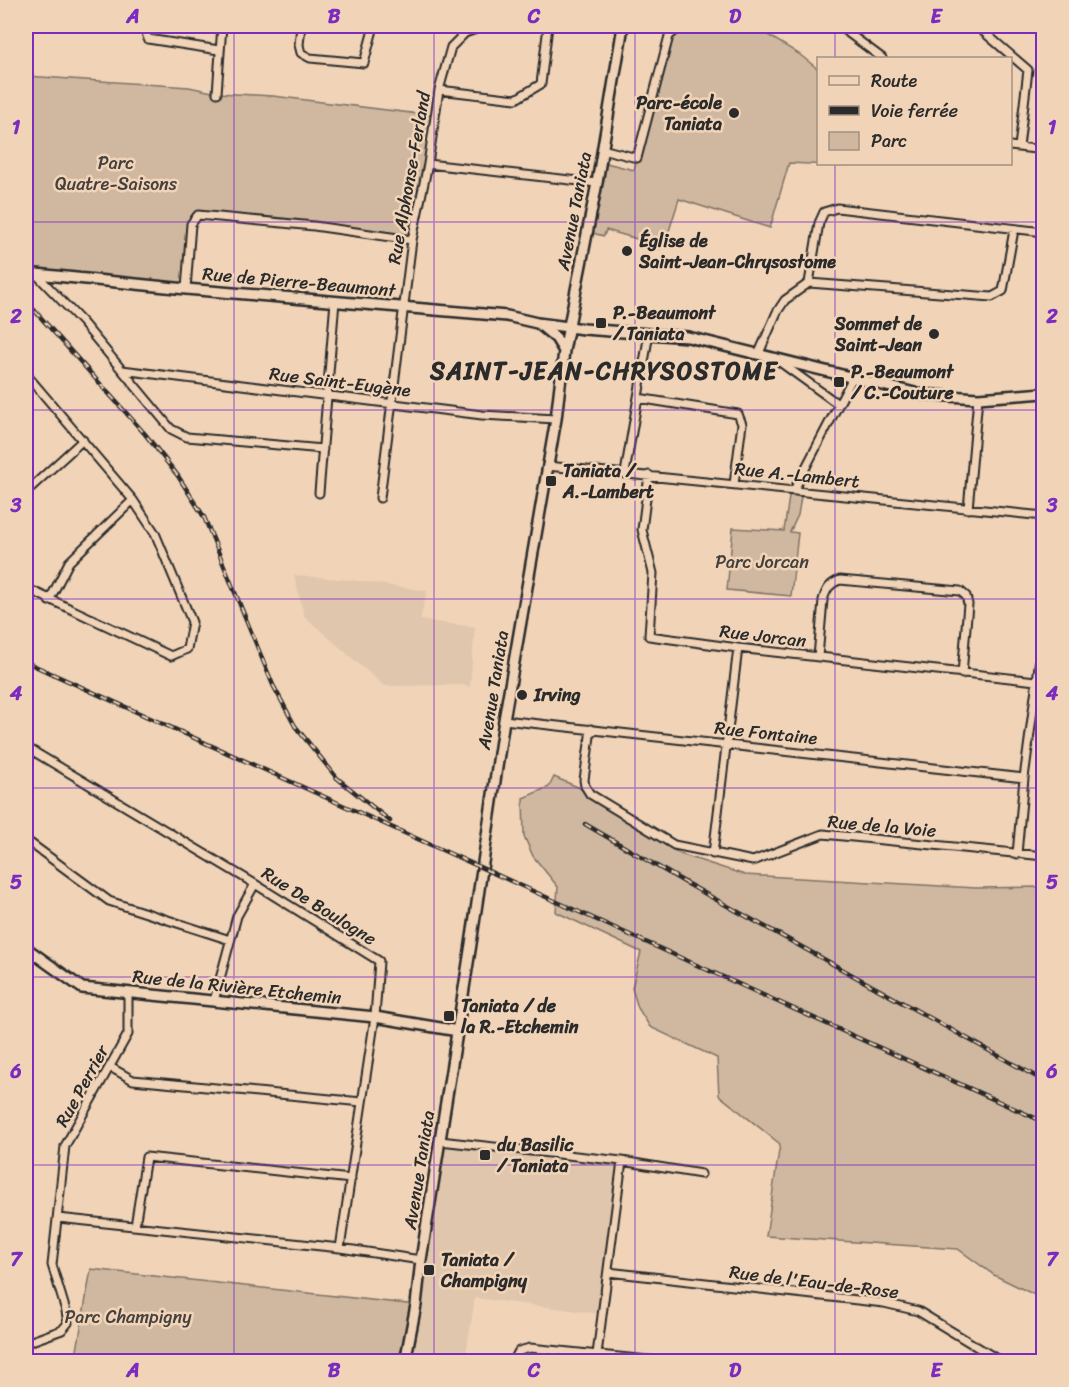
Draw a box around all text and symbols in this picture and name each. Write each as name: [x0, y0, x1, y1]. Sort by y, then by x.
text: A: [125, 0, 140, 34]
text: B: [328, 0, 341, 34]
text: C: [527, 0, 541, 34]
text: D: [729, 0, 742, 34]
text: E: [930, 0, 943, 34]
legend: [817, 57, 1012, 165]
text: Route: [871, 65, 918, 97]
place label: Parc-école Taniata: [636, 87, 722, 140]
street label: Rue Alphonse-Ferland: [378, 88, 440, 267]
text: Voie ferrée: [871, 95, 958, 127]
marker: Parc-école Taniata: [727, 106, 741, 120]
text: 1: [12, 110, 21, 145]
text: 1: [1048, 110, 1057, 145]
text: Parc: [871, 125, 907, 157]
park label: Parc Quatre-Saisons: [55, 147, 178, 200]
street label: Avenue Taniata: [547, 149, 601, 274]
place label: Église de Saint-Jean-Chrysostome: [638, 225, 836, 278]
marker: Église de Saint-Jean-Chrysostome: [620, 244, 634, 258]
street label: Rue de Pierre-Beaumont: [201, 258, 398, 306]
place label: P.-Beaumont / Taniata: [612, 297, 717, 350]
text: 2: [9, 299, 22, 334]
text: 2: [1045, 299, 1058, 334]
place label: Sommet de Saint-Jean: [834, 308, 922, 361]
marker: P.-Beaumont / Taniata: [594, 316, 608, 330]
marker: Sommet de Saint-Jean: [927, 327, 941, 341]
district label: SAINT-JEAN-CHRYSOSTOME: [429, 350, 778, 392]
place label: P.-Beaumont / C.-Couture: [850, 356, 955, 409]
street label: Rue Saint-Eugène: [268, 357, 413, 407]
marker: P.-Beaumont / C.-Couture: [832, 375, 846, 389]
street label: Rue A.-Lambert: [733, 453, 861, 497]
place label: Taniata / A.-Lambert: [562, 455, 654, 508]
marker: Taniata / A.-Lambert: [544, 474, 558, 488]
text: 3: [10, 488, 22, 523]
text: 3: [1046, 488, 1058, 523]
park label: Parc Jorcan: [715, 546, 809, 578]
street label: Rue Jorcan: [718, 615, 808, 657]
street label: Avenue Taniata: [468, 628, 518, 753]
text: 4: [9, 676, 23, 711]
text: 4: [1045, 676, 1059, 711]
place label: Irving: [533, 679, 581, 711]
marker: Irving: [515, 688, 529, 702]
street label: Rue Fontaine: [713, 712, 819, 754]
street label: Rue de la Voie: [826, 805, 938, 847]
street label: Rue De Boulogne: [255, 858, 383, 954]
text: 5: [10, 865, 22, 900]
text: 5: [1046, 865, 1058, 900]
street label: Rue de la Rivière Etchemin: [131, 960, 343, 1014]
place label: Taniata / de la R.-Etchemin: [460, 990, 579, 1043]
marker: Taniata / de la R.-Etchemin: [442, 1009, 456, 1023]
street label: Rue Perrier: [46, 1037, 119, 1133]
text: 6: [9, 1054, 22, 1089]
text: 6: [1045, 1054, 1058, 1089]
street label: Avenue Taniata: [394, 1108, 444, 1233]
place label: du Basilic / Taniata: [496, 1129, 575, 1182]
marker: du Basilic / Taniata: [478, 1148, 492, 1162]
text: 7: [10, 1242, 23, 1277]
text: 7: [1046, 1242, 1059, 1277]
place label: Taniata / Champigny: [440, 1244, 528, 1297]
street label: Rue de l'Eau-de-Rose: [727, 1256, 901, 1308]
marker: Taniata / Champigny: [422, 1263, 436, 1277]
park label: Parc Champigny: [64, 1301, 192, 1333]
text: A: [125, 1353, 140, 1387]
text: B: [328, 1353, 341, 1387]
text: C: [527, 1353, 541, 1387]
text: D: [729, 1353, 742, 1387]
text: E: [930, 1353, 943, 1387]

